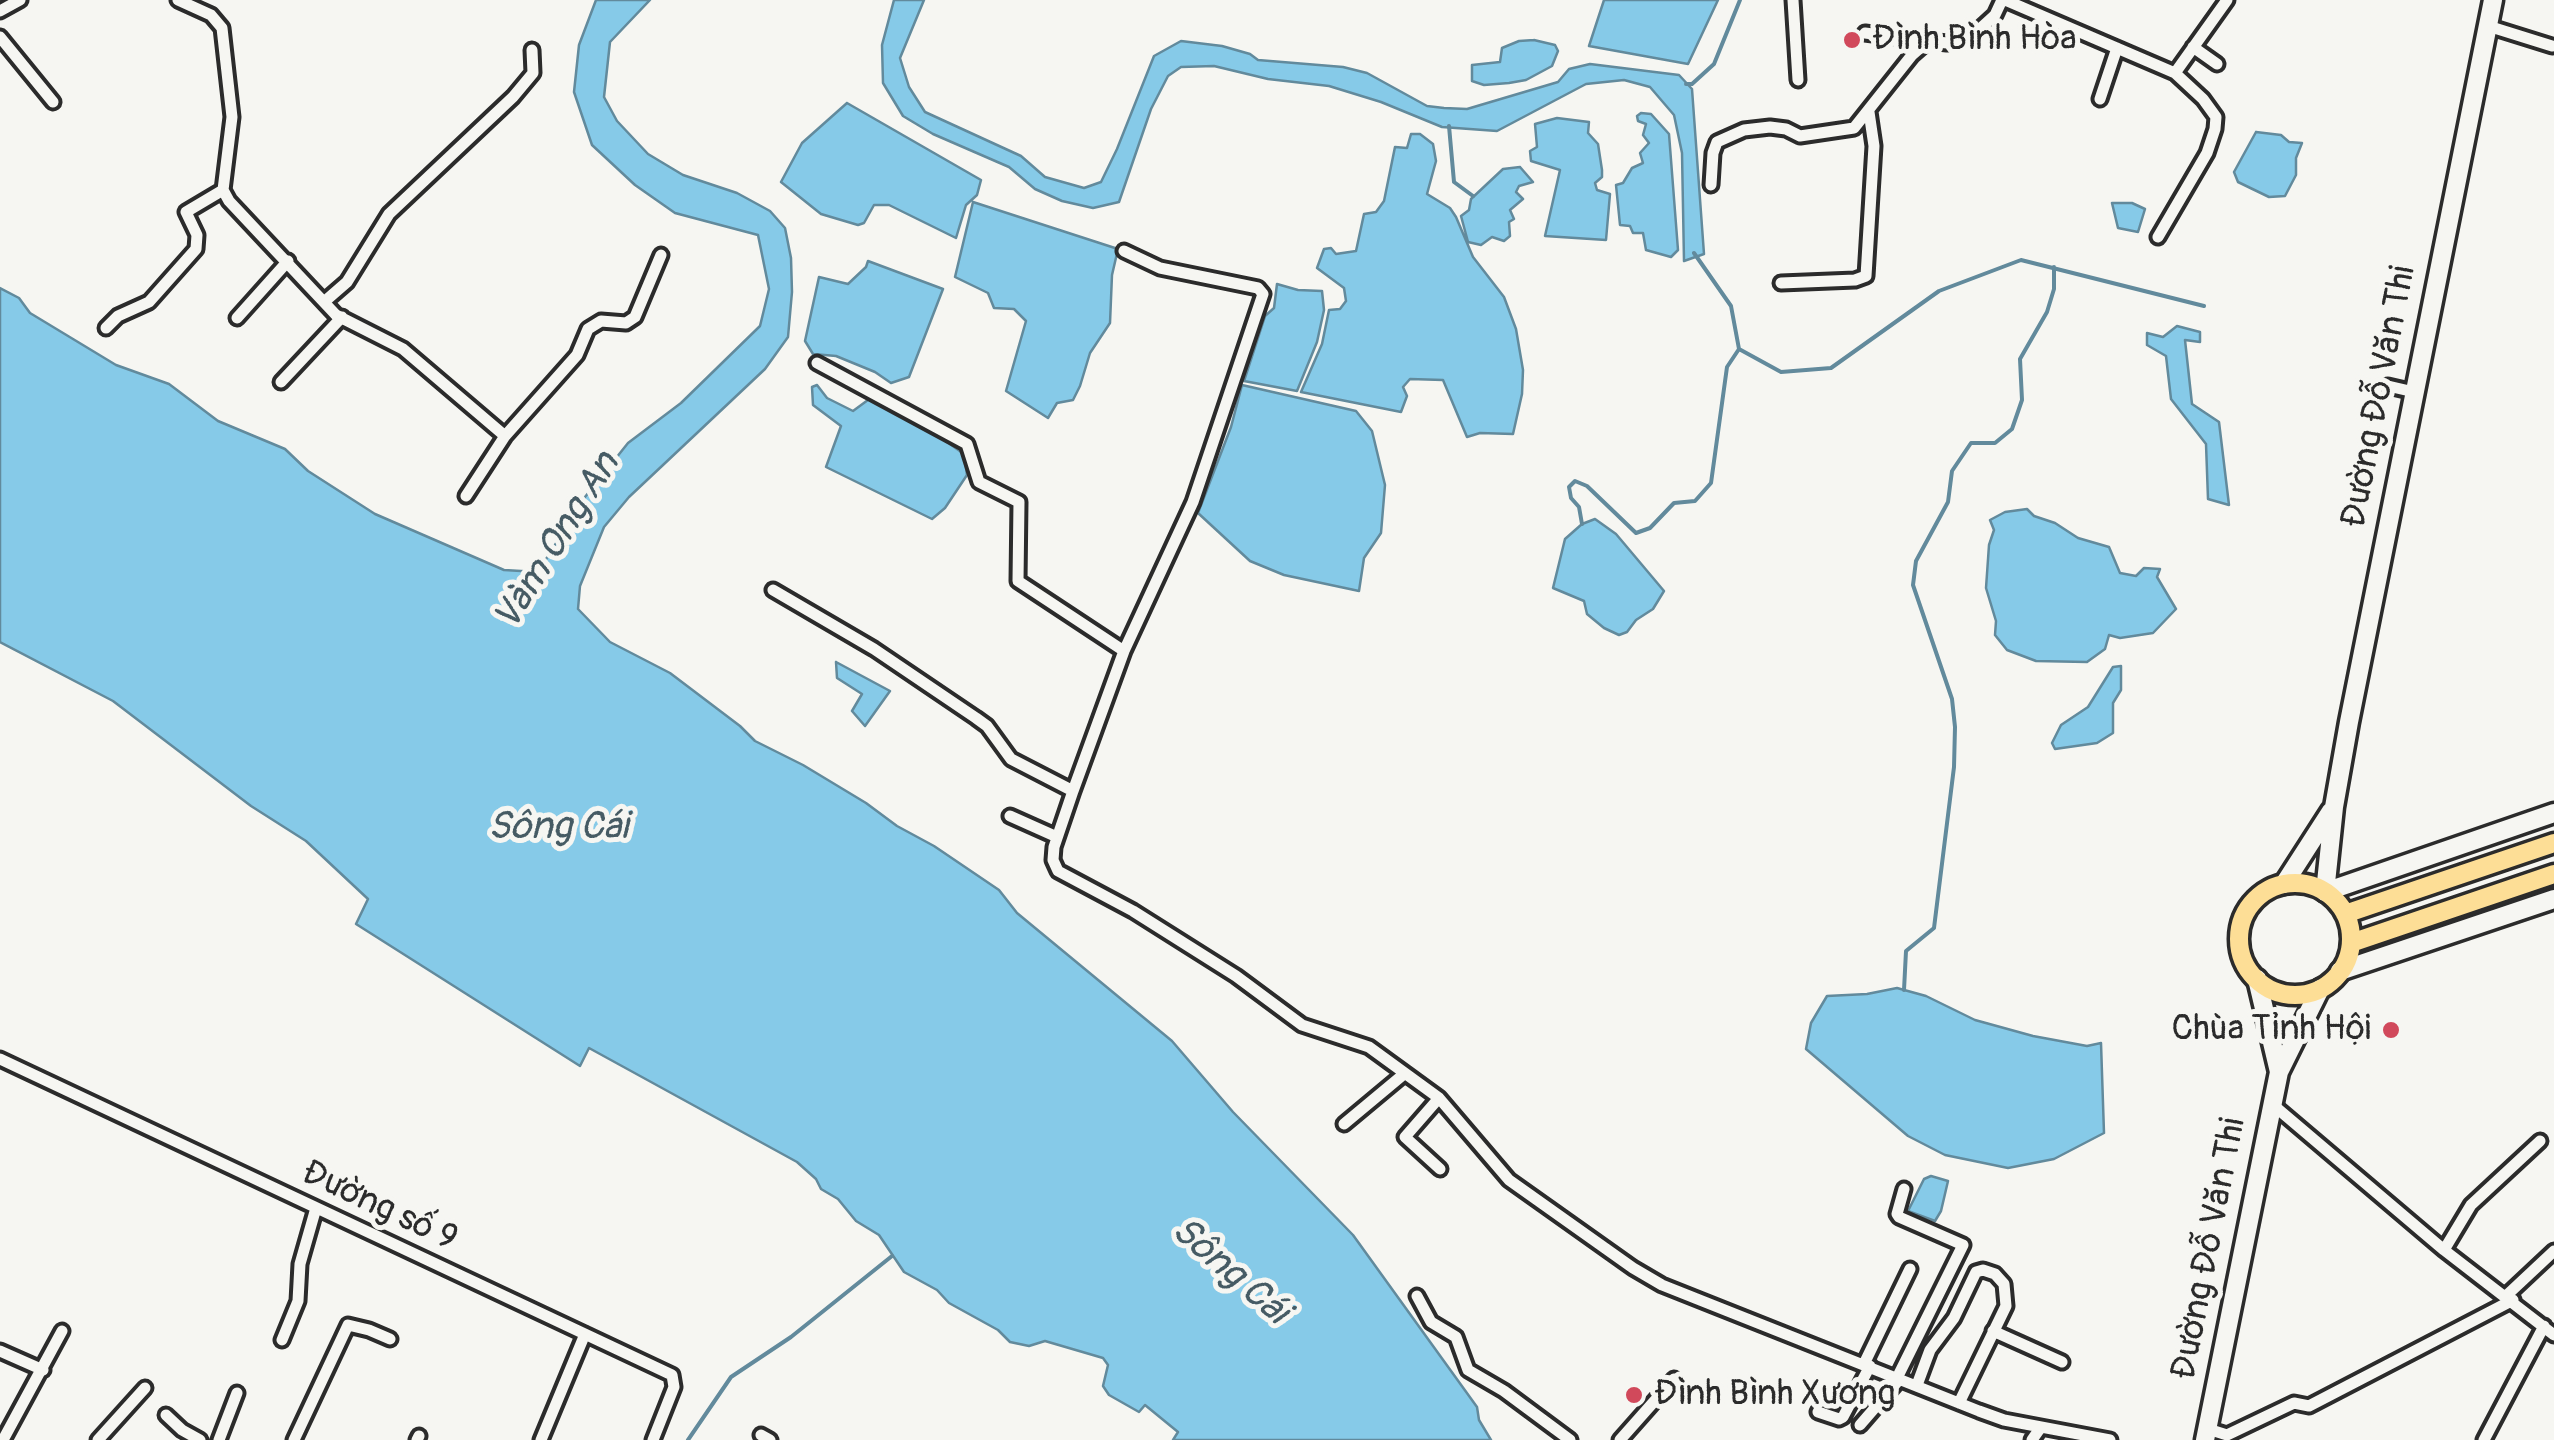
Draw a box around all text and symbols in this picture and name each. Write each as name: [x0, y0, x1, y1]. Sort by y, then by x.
place label: Đình Bình Hòa: [1872, 19, 2077, 61]
marker: Đình Bình Hòa: [1841, 29, 1863, 51]
street label: Đường Đỗ Văn Thi: [2334, 263, 2426, 531]
water label: Vàm Ong An: [485, 445, 631, 639]
water label: Sông Cái: [488, 805, 628, 851]
place label: Chùa Tỉnh Hội: [2172, 1009, 2371, 1051]
marker: Chùa Tỉnh Hội: [2380, 1019, 2402, 1041]
street label: Đường Đỗ Văn Thi: [2164, 1115, 2256, 1383]
street label: Đường số 9: [295, 1153, 463, 1261]
water label: Sông Cái: [1161, 1209, 1297, 1335]
place label: Đình Bình Xương: [1654, 1374, 1895, 1416]
marker: Đình Bình Xương: [1623, 1384, 1645, 1406]

